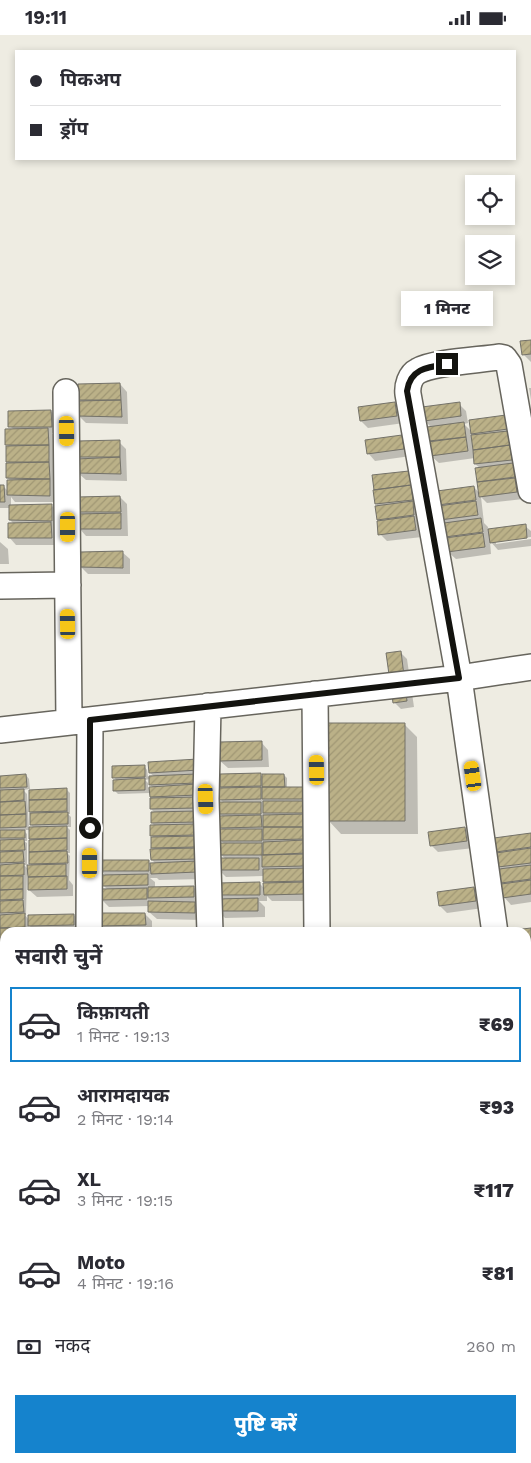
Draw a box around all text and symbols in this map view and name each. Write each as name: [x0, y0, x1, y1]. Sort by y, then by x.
text: 19:11: [25, 6, 67, 29]
text: पिकअप: [60, 68, 121, 91]
text: ड्रॉप: [60, 117, 88, 140]
map controls: [465, 175, 515, 285]
button: locate: [465, 175, 515, 225]
button: layers: [465, 235, 515, 285]
callout: 1 मिनट: [401, 291, 493, 327]
text: 1 मिनट: [424, 299, 470, 318]
route end: [436, 353, 458, 375]
car: [59, 416, 74, 446]
car: [60, 512, 75, 542]
car: [60, 609, 75, 639]
car: [309, 755, 324, 785]
car: [463, 760, 482, 792]
car: [197, 784, 214, 814]
route start: [79, 817, 101, 839]
car: [82, 848, 97, 878]
text: सवारी चुनें: [15, 944, 102, 969]
text: किफ़ायती: [77, 1001, 149, 1024]
icon: car: [17, 1002, 62, 1047]
text: ₹69: [479, 1013, 514, 1036]
text: 1 मिनट · 19:13: [77, 1027, 170, 1046]
text: आरामदायक: [77, 1084, 169, 1107]
icon: car: [17, 1085, 62, 1130]
text: ₹93: [479, 1096, 514, 1119]
text: 2 मिनट · 19:14: [77, 1110, 174, 1129]
icon: car: [17, 1168, 62, 1213]
text: XL: [77, 1168, 101, 1191]
text: ₹117: [473, 1179, 514, 1202]
text: 3 मिनट · 19:15: [77, 1191, 173, 1210]
icon: car: [17, 1251, 62, 1296]
text: Moto: [77, 1251, 125, 1274]
text: ₹81: [482, 1262, 514, 1285]
text: 4 मिनट · 19:16: [77, 1274, 174, 1293]
icon: cash: [15, 1333, 43, 1361]
text: नकद: [55, 1334, 90, 1357]
text: 260 m: [466, 1337, 516, 1356]
button: पुष्टि करें: [15, 1395, 516, 1453]

